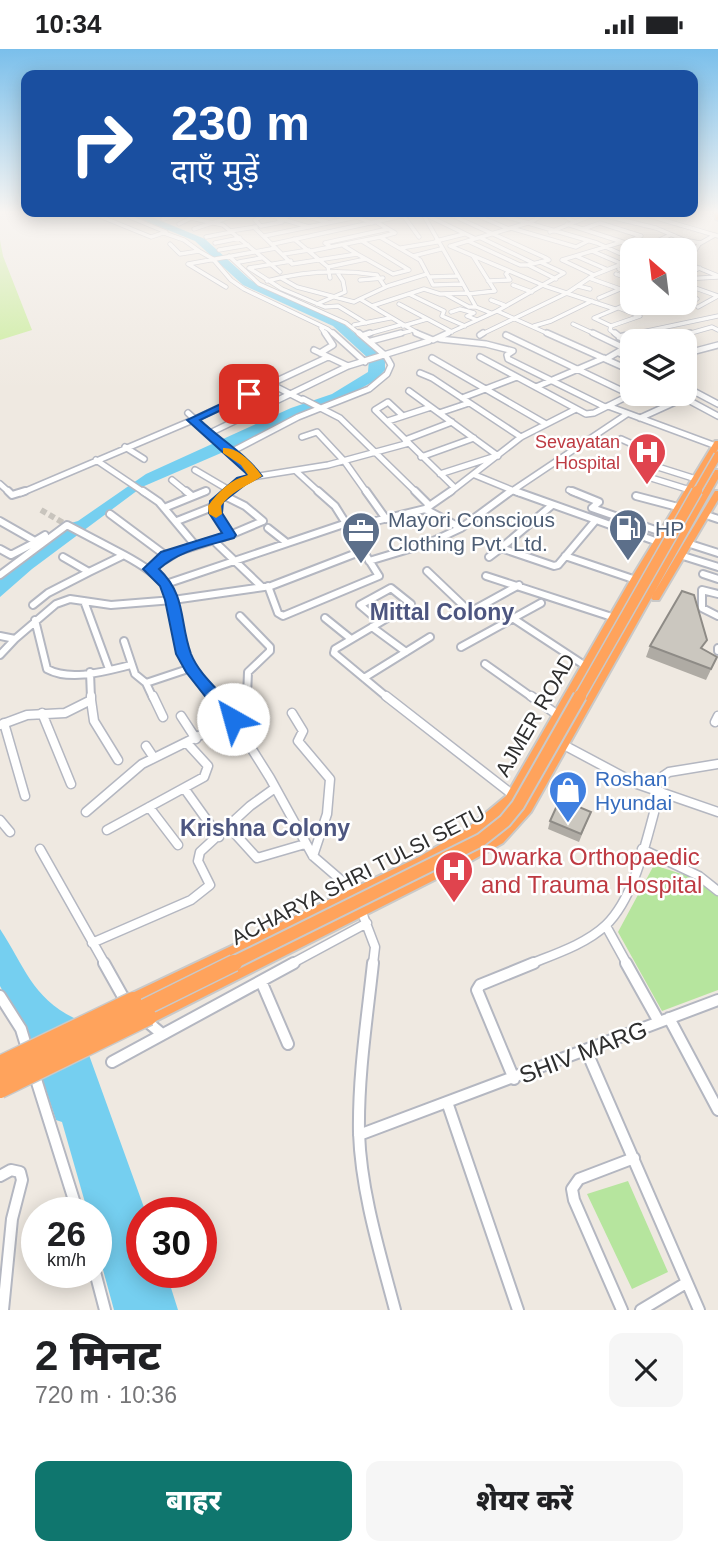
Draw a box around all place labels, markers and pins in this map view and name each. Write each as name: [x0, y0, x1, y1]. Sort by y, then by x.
pin: [219, 364, 279, 424]
hospital icon: Sevayatan Hospital: [626, 431, 668, 486]
place label: Sevayatan Hospital: [535, 432, 620, 473]
fuel station icon: HP: [607, 507, 649, 562]
place label: Mayori Conscious Clothing Pvt. Ltd.: [388, 508, 555, 555]
office icon: Mayori Conscious Clothing Pvt. Ltd.: [340, 510, 382, 565]
place label: HP: [655, 517, 684, 540]
place label: Roshan Hyundai: [595, 767, 672, 814]
shop icon: Roshan Hyundai: [547, 769, 589, 824]
place label: Dwarka Orthopaedic and Trauma Hospital: [481, 843, 702, 898]
hospital icon: Dwarka Orthopaedic and Trauma Hospital: [433, 849, 475, 904]

